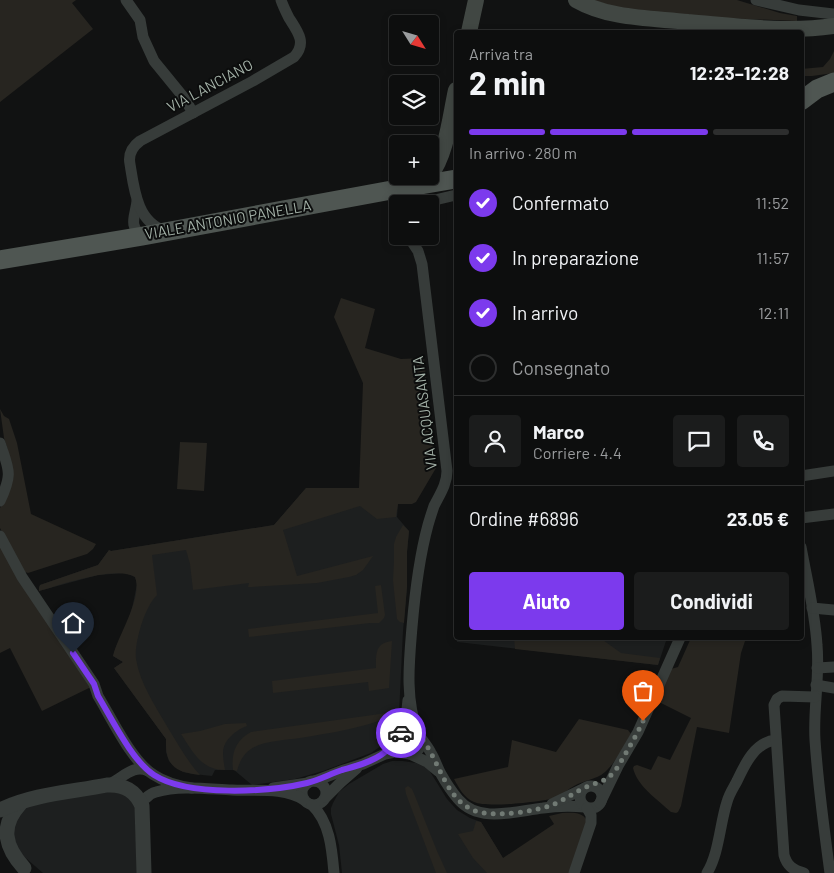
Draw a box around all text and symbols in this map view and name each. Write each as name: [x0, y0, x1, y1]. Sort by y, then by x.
north arrow: [389, 15, 439, 65]
map controls: [389, 15, 439, 245]
text: Arriva tra: [469, 44, 533, 63]
street label: VIA LANCIANO: [163, 55, 256, 115]
text: 12:23–12:28: [690, 61, 789, 84]
text: 2 min: [469, 63, 546, 101]
button: layers: [389, 75, 439, 125]
button: +: [389, 135, 439, 185]
text: In arrivo · 280 m: [469, 143, 577, 162]
icon: check: [469, 189, 497, 217]
text: Confermato: [512, 191, 609, 214]
text: 11:52: [756, 193, 789, 212]
button: −: [389, 195, 439, 245]
street label: VIALE ANTONIO PANELLA: [143, 196, 312, 243]
icon: check: [469, 244, 497, 272]
text: In preparazione: [512, 246, 639, 269]
text: 11:57: [757, 248, 789, 267]
icon: check: [469, 299, 497, 327]
text: In arrivo: [512, 301, 578, 324]
text: 12:11: [758, 303, 789, 322]
street label: VIA ACQUASANTA: [408, 355, 440, 471]
text: Consegnato: [512, 356, 610, 379]
button: person: [469, 415, 521, 467]
button: chat: [673, 415, 725, 467]
button: phone: [737, 415, 789, 467]
text: Marco: [533, 420, 584, 443]
text: Corriere · 4.4: [533, 443, 622, 462]
text: Ordine #6896: [469, 507, 579, 530]
text: 23.05 €: [727, 507, 789, 530]
button: Aiuto: [469, 572, 624, 630]
button: Condividi: [634, 572, 789, 630]
pin: [52, 602, 94, 653]
icon: home: [59, 609, 87, 637]
pin: [622, 670, 664, 721]
icon: bag: [629, 677, 657, 705]
courier: [376, 708, 426, 758]
icon: car: [387, 719, 415, 747]

